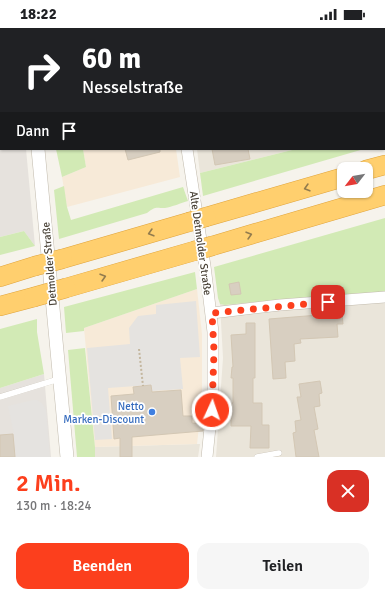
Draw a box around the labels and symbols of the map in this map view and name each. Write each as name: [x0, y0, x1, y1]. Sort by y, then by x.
north arrow: [337, 162, 373, 198]
one-way arrow: [303, 183, 310, 192]
street label: Alte Detmolder Straße: [187, 190, 214, 296]
street label: Detmolder Straße: [39, 222, 60, 306]
one-way arrow: [148, 228, 155, 237]
one-way arrow: [246, 231, 253, 240]
one-way arrow: [99, 273, 106, 282]
pin: [311, 285, 345, 319]
position arrow: [191, 389, 233, 431]
place label: Netto Marken-Discount: [63, 400, 144, 426]
marker: Netto Marken-Discount: [147, 407, 157, 417]

